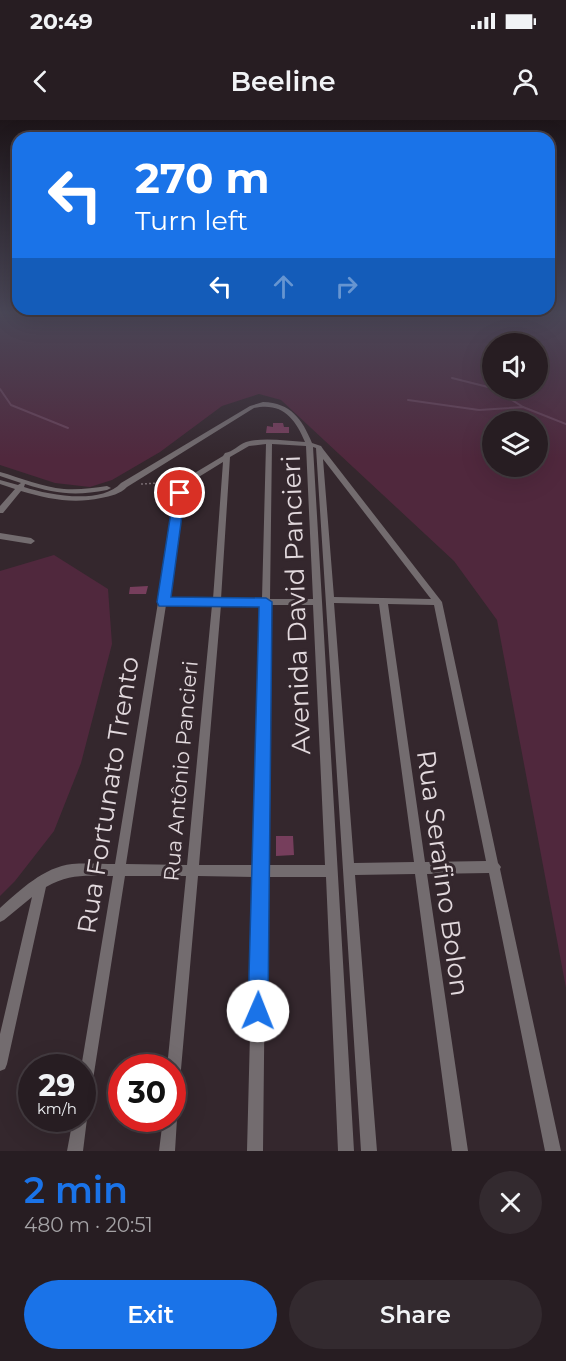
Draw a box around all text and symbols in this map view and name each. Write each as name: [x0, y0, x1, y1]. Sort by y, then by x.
text: 20:49: [30, 8, 93, 35]
icon: back: [24, 65, 57, 98]
text: Beeline: [230, 65, 336, 98]
icon: person: [509, 65, 542, 98]
text: 270 m: [135, 152, 269, 204]
icon: left: [36, 156, 114, 234]
text: Turn left: [135, 204, 248, 237]
icon: left: [204, 270, 237, 303]
icon: ahead: [267, 270, 300, 303]
icon: right: [330, 270, 363, 303]
map controls: [482, 333, 548, 477]
button: sound: [482, 333, 548, 399]
button: layers: [482, 411, 548, 477]
street label: Avenida David Pancieri: [275, 455, 317, 755]
pin: [154, 467, 205, 518]
icon: arrive: [163, 476, 196, 509]
street label: Rua Fortunato Trento: [70, 654, 146, 936]
street label: Rua Antônio Pancieri: [158, 660, 203, 882]
street label: Rua Serafino Bolon: [410, 748, 476, 998]
position arrow: [226, 979, 290, 1043]
speed limit sign: 30: [108, 1054, 186, 1132]
text: 29: [39, 1067, 75, 1104]
text: km/h: [37, 1099, 77, 1118]
text: 2 min: [24, 1168, 128, 1212]
button: close: [479, 1171, 542, 1234]
text: 480 m · 20:51: [24, 1213, 153, 1237]
button: Exit: [24, 1280, 277, 1349]
button: Share: [289, 1280, 542, 1349]

